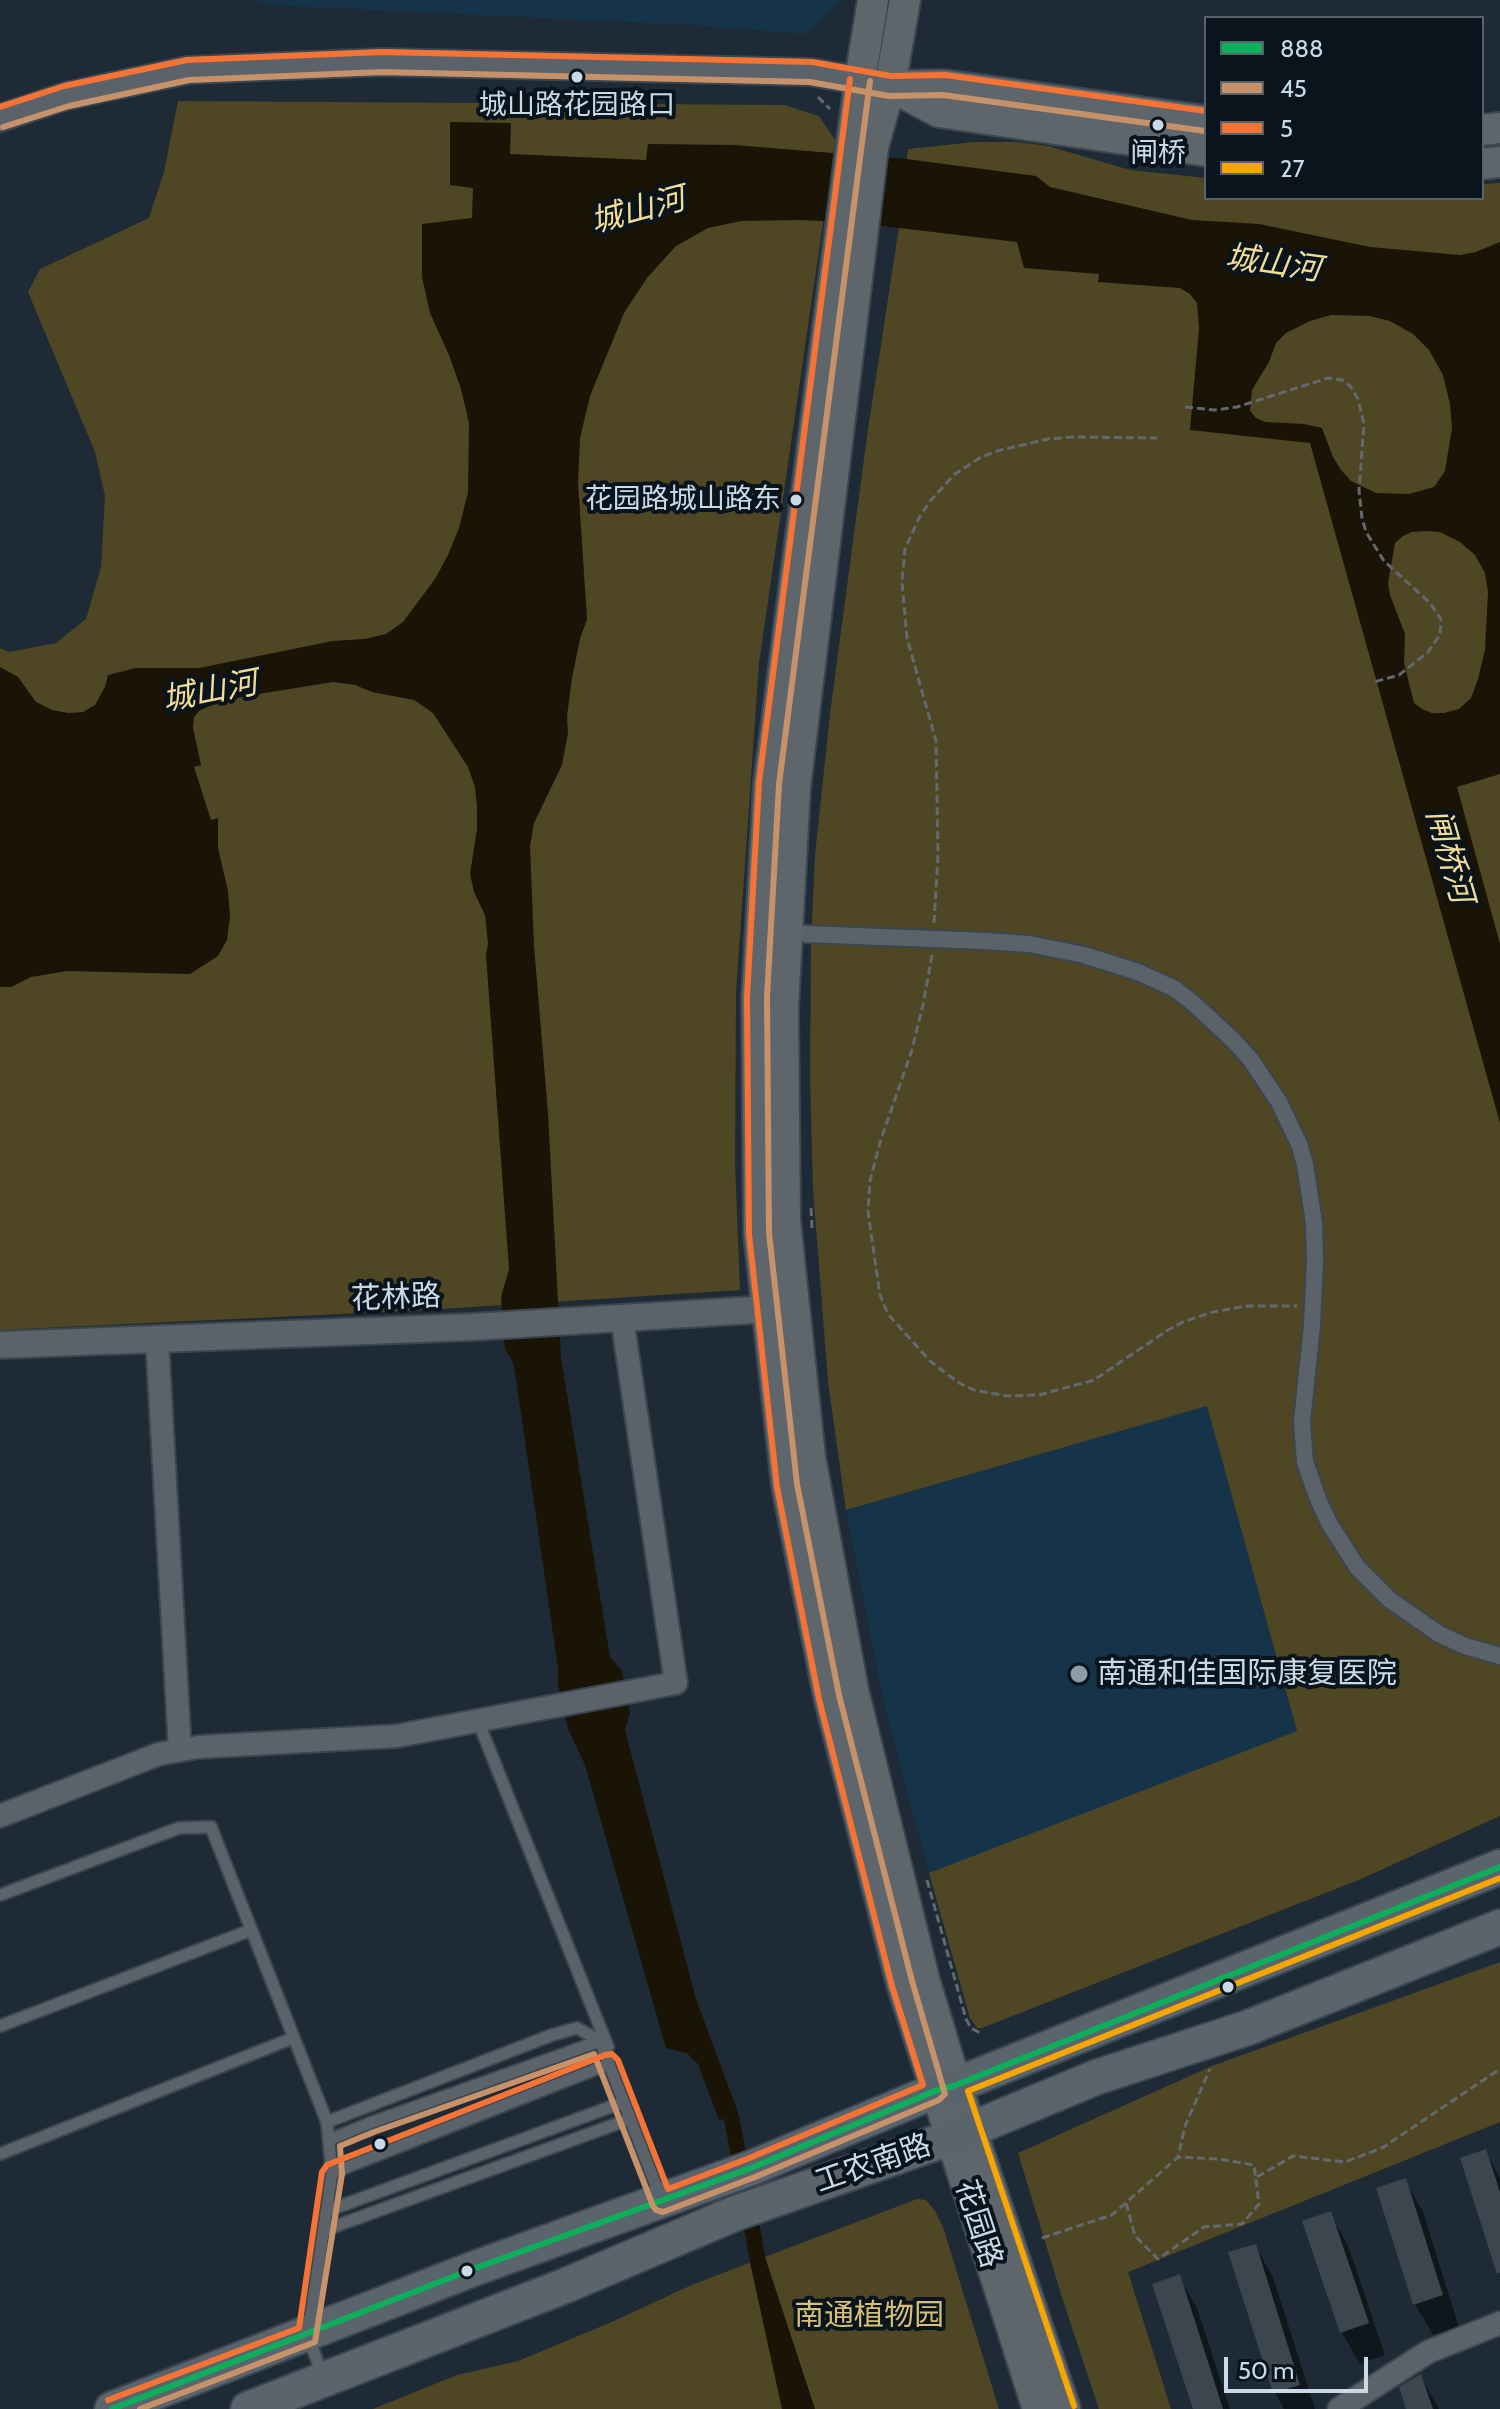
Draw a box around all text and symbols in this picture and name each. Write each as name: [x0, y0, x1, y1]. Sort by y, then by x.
legend: [1204, 16, 1484, 200]
text: 888: [1280, 34, 1324, 63]
marker: 城山路花园路口: [569, 69, 585, 85]
text: 45: [1280, 74, 1307, 103]
place label: 城山路花园路口: [479, 89, 675, 123]
text: 5: [1280, 114, 1293, 143]
marker: 闸桥: [1150, 117, 1166, 133]
place label: 闸桥: [1130, 137, 1186, 171]
text: 27: [1280, 154, 1305, 183]
water label: 城山河: [587, 180, 689, 242]
water label: 城山河: [1223, 238, 1323, 290]
place label: 花园路城山路东: [585, 483, 781, 517]
marker: 花园路城山路东: [788, 492, 804, 508]
water label: 城山河: [159, 664, 261, 720]
water label: 闸桥河: [1417, 805, 1481, 907]
street label: 花林路: [350, 1278, 442, 1318]
place label: 南通和佳国际康复医院: [1097, 1656, 1397, 1692]
marker: 南通和佳国际康复医院: [1068, 1663, 1090, 1685]
unlabelled marker: [1220, 1979, 1236, 1995]
street label: 工农南路: [810, 2127, 936, 2201]
unlabelled marker: [372, 2136, 388, 2152]
street label: 花园路: [947, 2176, 1009, 2272]
unlabelled marker: [459, 2263, 475, 2279]
park label: 南通植物园: [794, 2298, 944, 2334]
scale bar: [1228, 2341, 1372, 2391]
text: 50 m: [1238, 2356, 1294, 2385]

